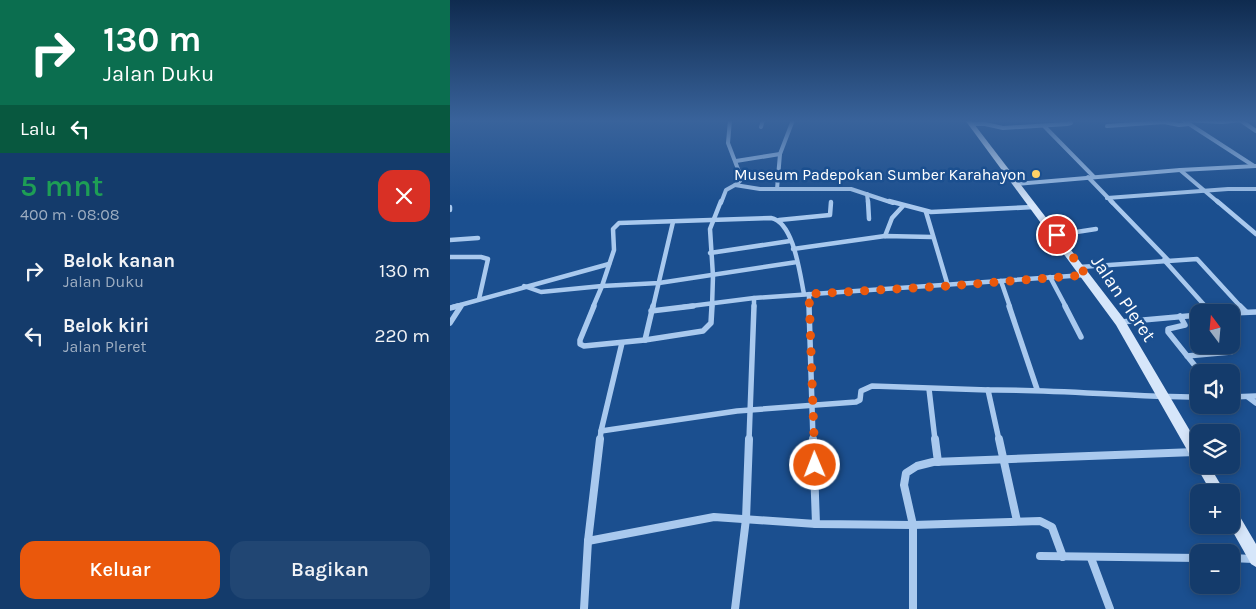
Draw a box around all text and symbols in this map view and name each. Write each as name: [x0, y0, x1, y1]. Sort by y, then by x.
text: 130 m: [103, 19, 201, 60]
icon: right: [20, 20, 85, 85]
text: Jalan Duku: [103, 61, 214, 87]
icon: left: [66, 115, 94, 143]
text: Lalu: [20, 118, 56, 140]
place label: Museum Padepokan Sumber Karahayon: [734, 165, 1026, 184]
text: 5 mnt: [20, 168, 103, 204]
marker: Museum Padepokan Sumber Karahayon: [1030, 168, 1042, 180]
button: close: [378, 170, 430, 222]
text: 400 m · 08:08: [20, 205, 120, 224]
pin: [1036, 214, 1078, 256]
icon: arrive: [1043, 221, 1071, 249]
text: Belok kanan: [63, 250, 175, 272]
street label: Jalan Pleret: [1086, 251, 1160, 346]
icon: right: [20, 257, 48, 285]
text: 130 m: [379, 260, 430, 282]
text: Jalan Duku: [63, 272, 144, 291]
north arrow: [1190, 304, 1240, 354]
map controls: [1190, 304, 1240, 594]
text: Belok kiri: [63, 315, 149, 337]
icon: left: [20, 322, 48, 350]
text: 220 m: [374, 325, 430, 347]
text: Jalan Pleret: [63, 337, 147, 356]
button: sound: [1190, 364, 1240, 414]
button: layers: [1190, 424, 1240, 474]
position arrow: [788, 438, 840, 490]
button: +: [1190, 484, 1240, 534]
button: Keluar: [20, 541, 220, 599]
button: Bagikan: [230, 541, 430, 599]
button: −: [1190, 544, 1240, 594]

